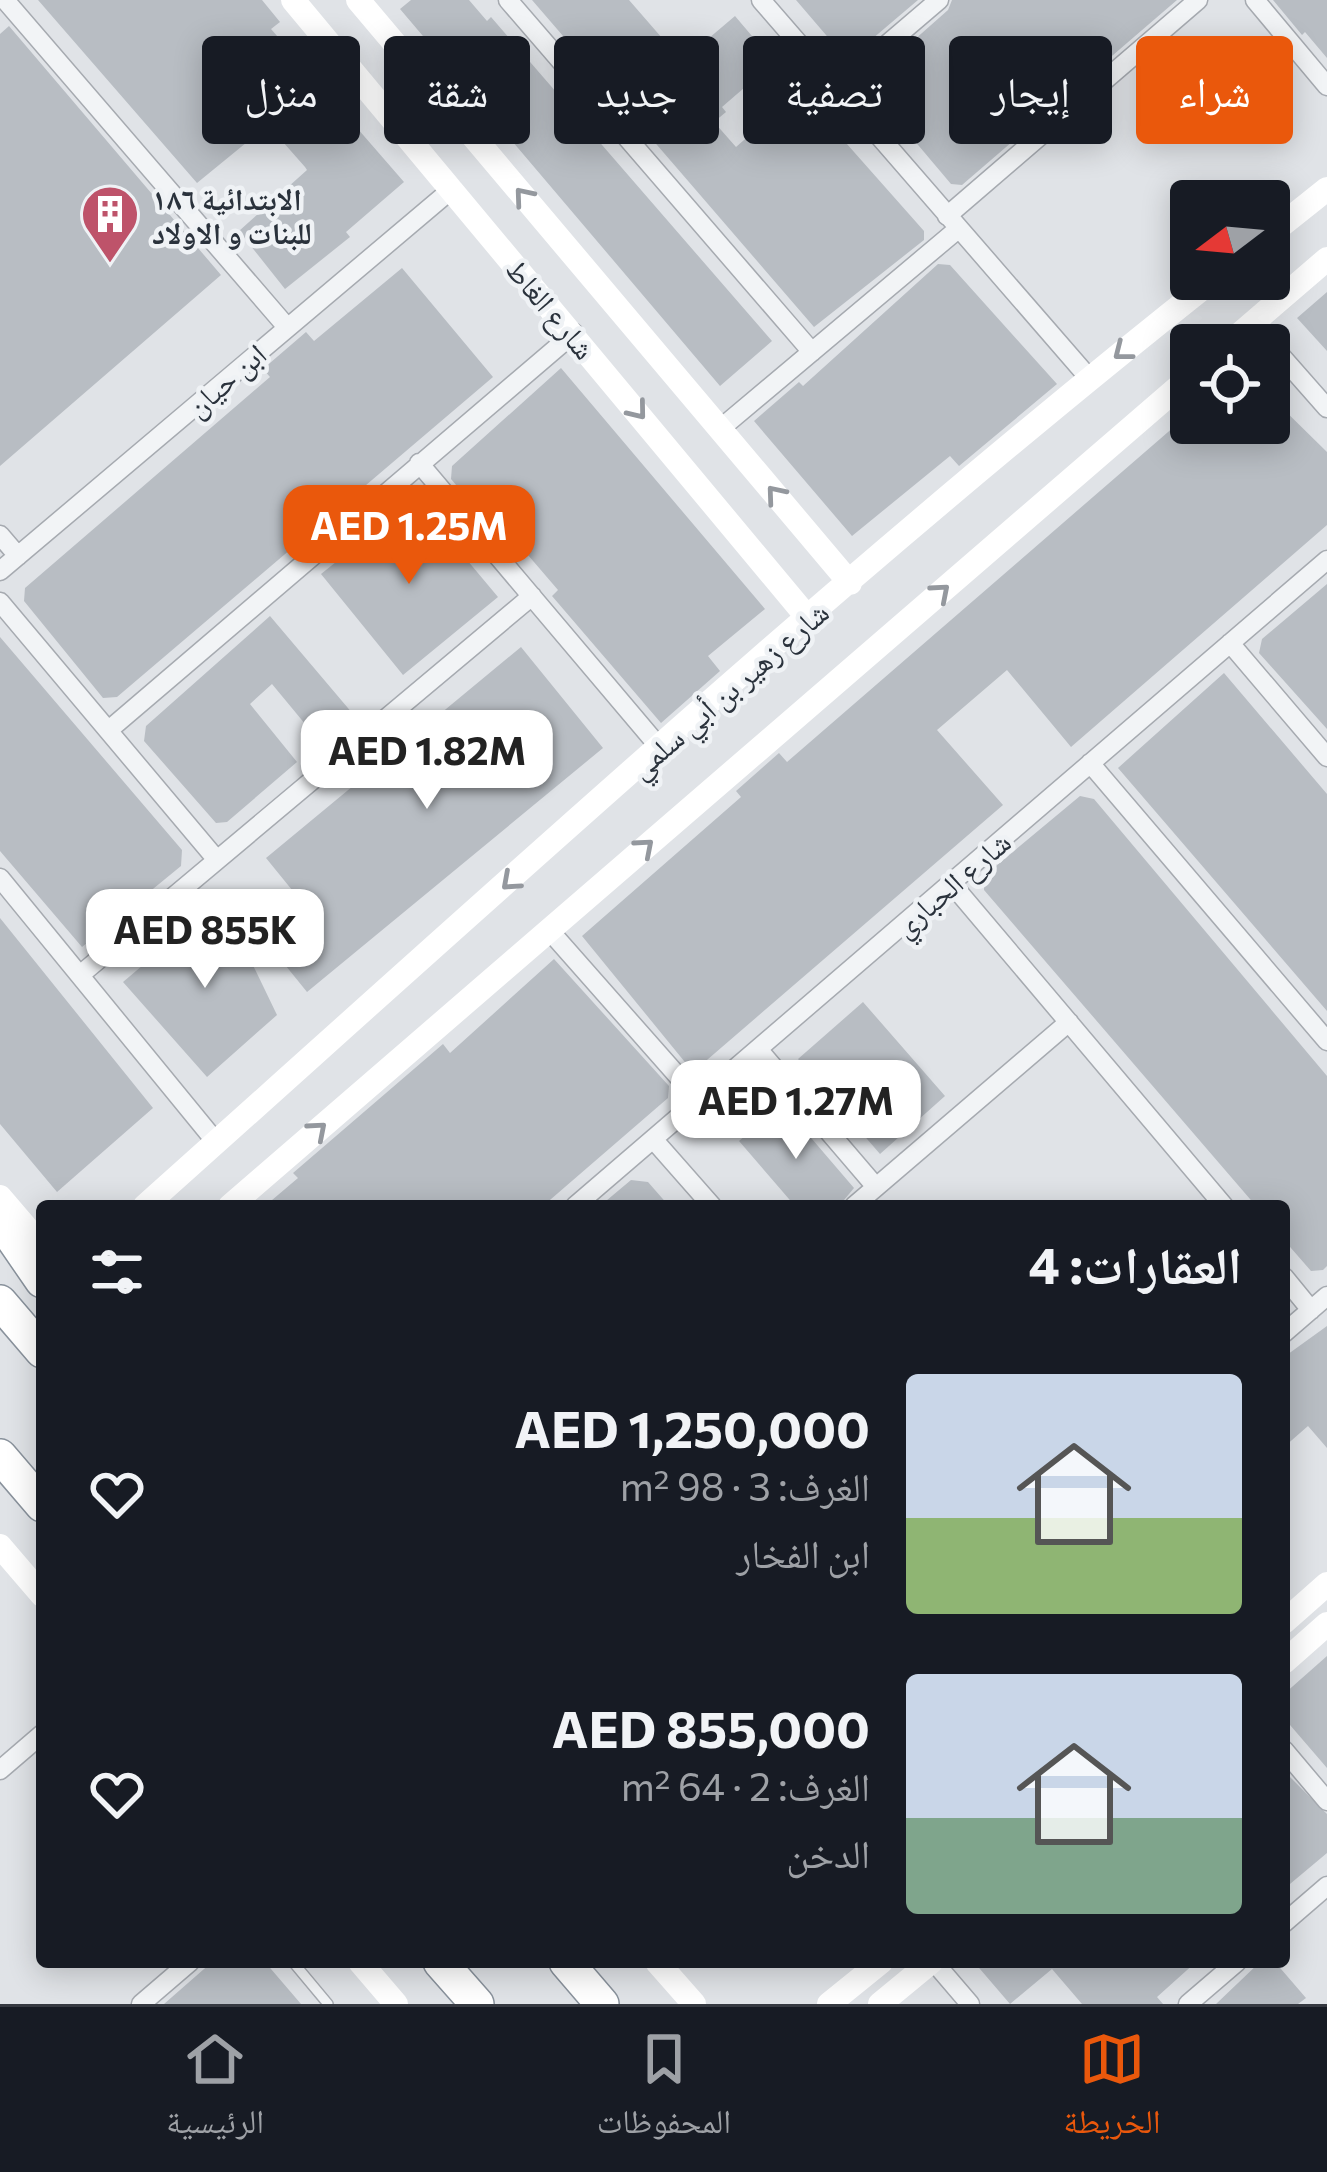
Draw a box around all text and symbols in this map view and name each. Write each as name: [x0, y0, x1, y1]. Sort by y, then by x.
chip: منزل: [202, 36, 360, 144]
chip: شقة: [384, 36, 530, 144]
chip: جديد: [554, 36, 719, 144]
chip: تصفية: [743, 36, 925, 144]
chip: إيجار: [949, 36, 1112, 144]
chip: شراء: [1136, 36, 1293, 144]
place label: الابتدائية ١٨٦ للبنات و الاولاد: [152, 179, 312, 251]
north arrow: [1170, 180, 1290, 300]
map controls: [1170, 180, 1290, 444]
building icon: الابتدائية ١٨٦ للبنات و الاولاد: [79, 183, 141, 265]
one-way arrow: [516, 188, 538, 210]
street label: شارع الغاط: [497, 250, 605, 368]
button: locate: [1170, 324, 1290, 444]
street label: ابن حيان: [177, 334, 274, 425]
one-way arrow: [1114, 338, 1136, 359]
one-way arrow: [624, 397, 645, 419]
pin: AED 1.25M: [272, 485, 546, 587]
one-way arrow: [767, 486, 789, 508]
text: AED 1.25M: [310, 500, 508, 548]
one-way arrow: [927, 585, 949, 607]
street label: شارع زهير بن أبي سلمي: [621, 592, 840, 791]
pin: AED 1.82M: [290, 710, 564, 812]
text: AED 1.82M: [328, 725, 526, 773]
street label: شارع الحباري: [885, 822, 1022, 950]
one-way arrow: [631, 840, 653, 861]
one-way arrow: [502, 868, 523, 889]
pin: AED 855K: [81, 889, 329, 991]
text: AED 855K: [113, 904, 297, 952]
pin: AED 1.27M: [659, 1060, 933, 1162]
text: AED 1.27M: [698, 1075, 894, 1123]
one-way arrow: [304, 1122, 326, 1144]
text: العقارات: 4: [1029, 1232, 1242, 1295]
icon: filters: [84, 1239, 150, 1305]
text: AED 1,250,000: [514, 1396, 870, 1459]
icon: home: [1002, 1422, 1146, 1566]
icon: heart: [84, 1461, 150, 1527]
text: الغرف: 3 · 98 m²: [620, 1461, 870, 1509]
text: ابن الفخار: [736, 1528, 870, 1576]
text: AED 855,000: [552, 1696, 870, 1759]
icon: home: [1002, 1722, 1146, 1866]
icon: heart: [84, 1761, 150, 1827]
text: الغرف: 2 · 64 m²: [621, 1761, 870, 1809]
text: الدخن: [786, 1828, 870, 1876]
tab: الرئيسية: [166, 2026, 264, 2154]
tab: المحفوظات: [597, 2026, 731, 2154]
tab: الخريطة: [1064, 2026, 1161, 2154]

